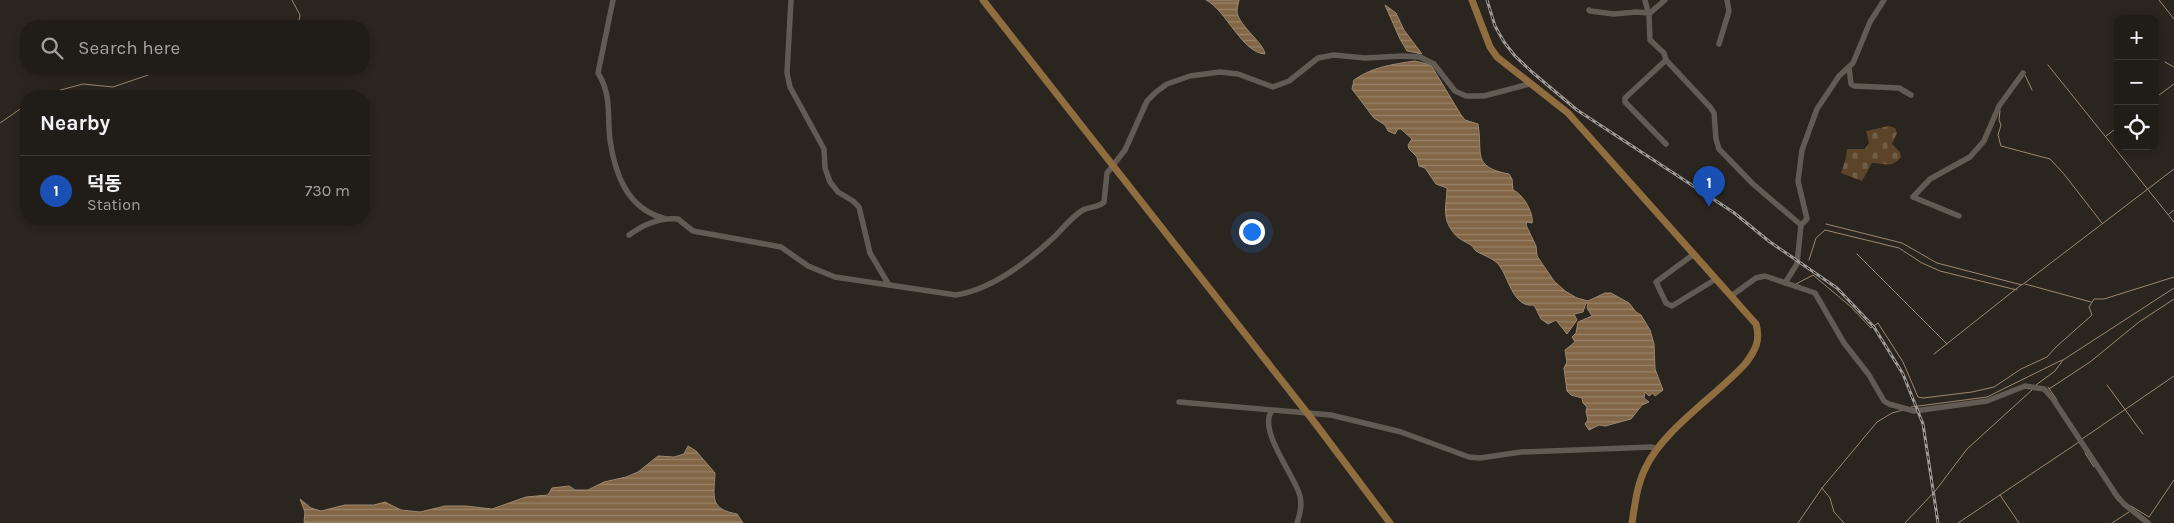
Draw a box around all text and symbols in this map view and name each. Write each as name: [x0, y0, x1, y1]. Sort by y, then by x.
map controls: [2114, 15, 2159, 150]
button: +: [2114, 15, 2159, 60]
search box: [20, 20, 370, 75]
icon: search: [38, 34, 66, 62]
text: Search here: [78, 37, 180, 59]
button: −: [2114, 60, 2159, 105]
button: locate: [2114, 105, 2159, 150]
text: Nearby: [40, 111, 110, 135]
pin: 1: [1693, 166, 1725, 207]
text: 덕동: [87, 173, 122, 195]
text: 1: [53, 181, 59, 200]
text: 730 m: [305, 181, 350, 200]
text: Station: [87, 195, 141, 214]
your location: [1239, 219, 1265, 245]

